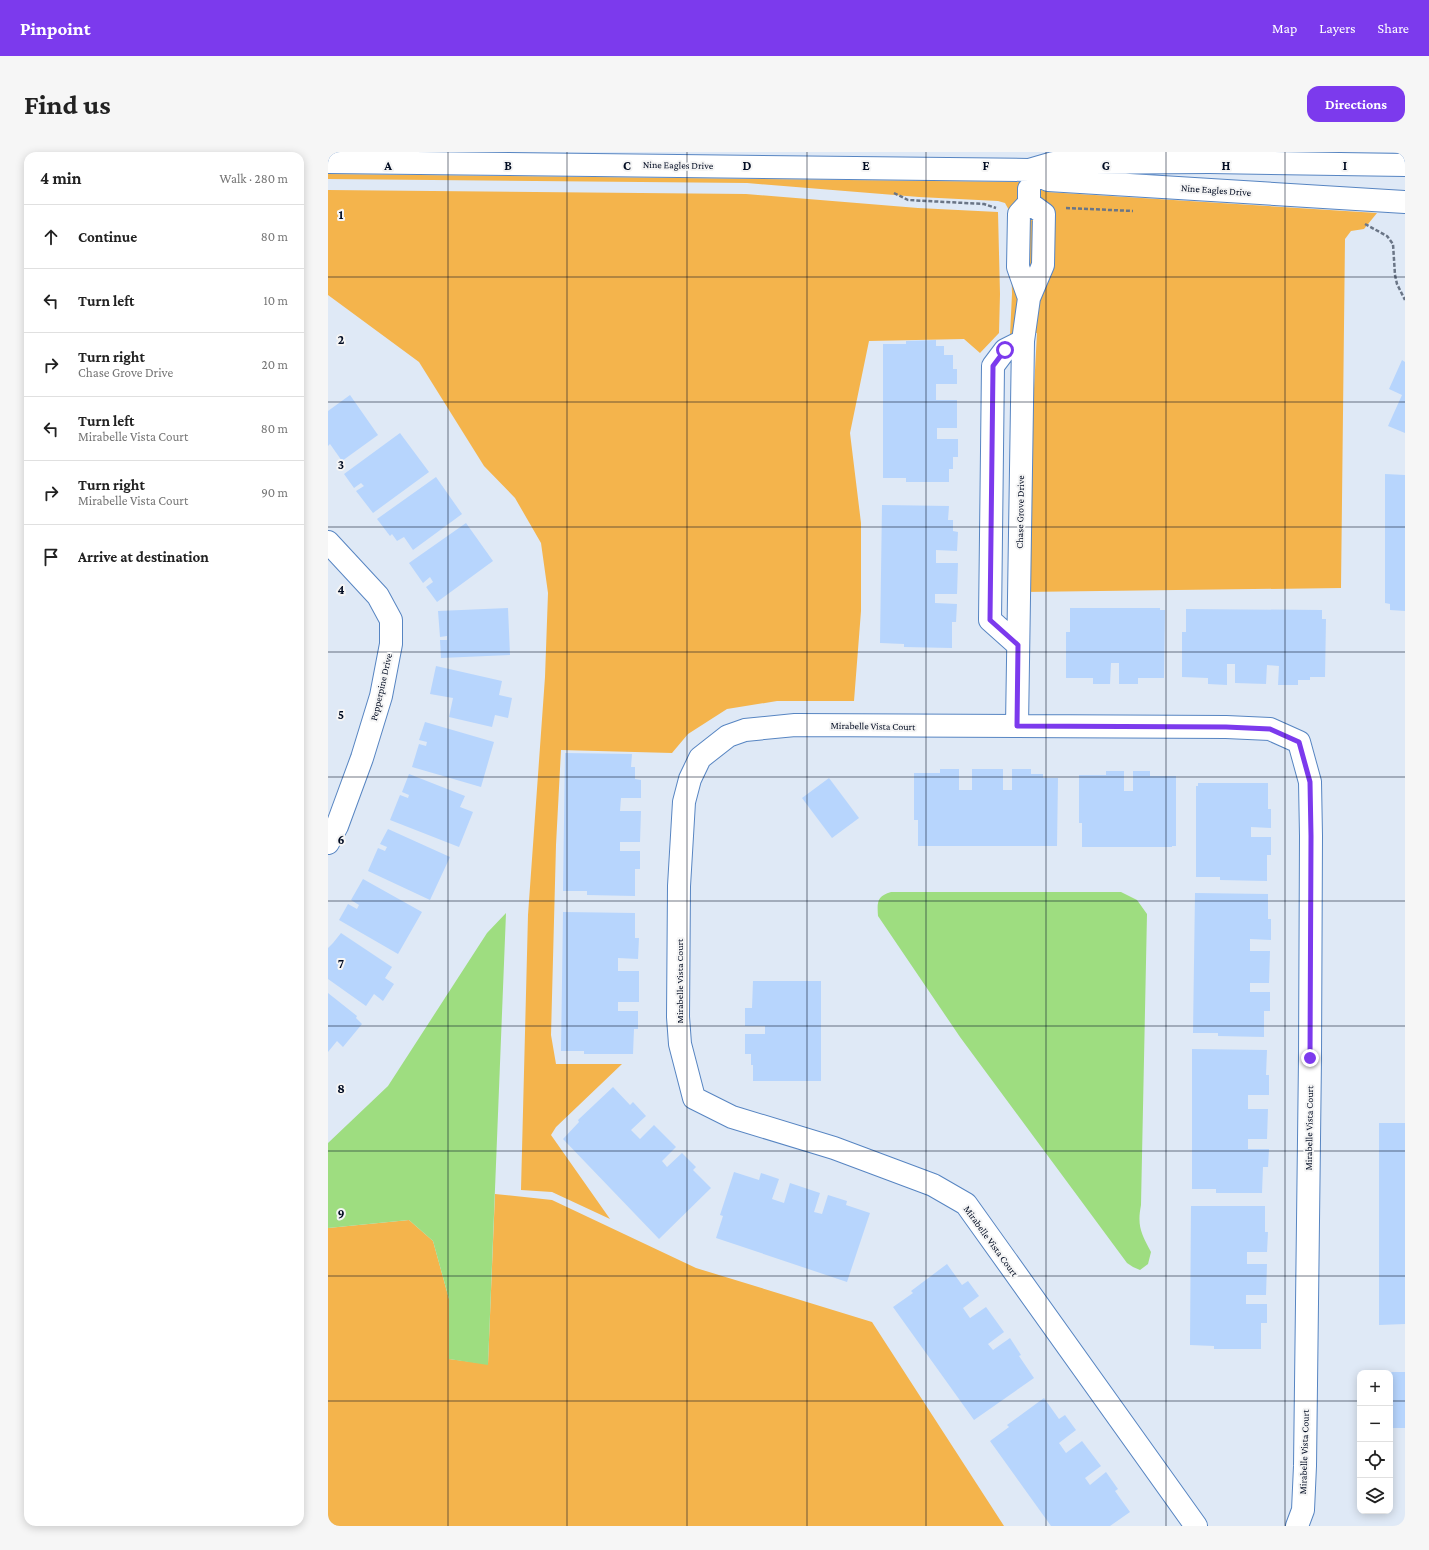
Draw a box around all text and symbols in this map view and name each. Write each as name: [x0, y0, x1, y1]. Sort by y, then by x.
text: Pinpoint: [20, 18, 91, 39]
text: Map: [1272, 20, 1297, 36]
text: Layers: [1319, 20, 1356, 36]
text: Share: [1378, 20, 1409, 36]
button: Directions: [1307, 86, 1405, 122]
text: Find us: [24, 89, 111, 120]
text: A: [383, 158, 392, 173]
text: B: [504, 158, 512, 173]
text: C: [623, 158, 631, 173]
text: D: [743, 158, 752, 173]
text: E: [862, 158, 870, 173]
text: F: [983, 158, 990, 173]
text: G: [1102, 158, 1110, 173]
text: H: [1222, 158, 1231, 173]
text: I: [1343, 158, 1347, 173]
street label: Nine Eagles Drive: [643, 159, 714, 171]
text: 4 min: [40, 169, 82, 188]
text: Walk · 280 m: [220, 171, 288, 186]
street label: Nine Eagles Drive: [1181, 182, 1252, 198]
text: 1: [339, 207, 344, 222]
icon: ahead: [40, 226, 62, 248]
text: Continue: [78, 229, 137, 245]
text: 80 m: [261, 229, 288, 244]
icon: left: [40, 290, 62, 312]
text: Turn left: [78, 293, 134, 309]
text: 10 m: [263, 293, 288, 308]
text: 2: [338, 332, 345, 347]
route start: [996, 341, 1014, 359]
text: Turn right: [78, 349, 145, 365]
icon: right: [40, 354, 62, 376]
text: 20 m: [262, 357, 288, 372]
text: Chase Grove Drive: [78, 365, 173, 380]
text: Turn left: [78, 413, 134, 429]
icon: left: [40, 418, 62, 440]
text: 80 m: [261, 421, 288, 436]
text: Mirabelle Vista Court: [78, 429, 188, 444]
text: 3: [338, 457, 344, 472]
street label: Chase Grove Drive: [1014, 475, 1026, 549]
text: Turn right: [78, 477, 145, 493]
icon: right: [40, 482, 62, 504]
text: 90 m: [261, 485, 288, 500]
text: Mirabelle Vista Court: [78, 493, 188, 508]
icon: arrive: [40, 546, 62, 568]
text: Arrive at destination: [78, 549, 209, 565]
text: 4: [337, 582, 345, 597]
street label: Pepperpine Drive: [368, 652, 394, 722]
text: 5: [338, 707, 344, 722]
street label: Mirabelle Vista Court: [831, 720, 916, 732]
text: 6: [337, 832, 345, 847]
street label: Mirabelle Vista Court: [674, 938, 685, 1023]
text: 7: [338, 956, 344, 971]
route end: [1301, 1049, 1319, 1067]
text: 8: [337, 1081, 345, 1096]
street label: Mirabelle Vista Court: [1303, 1085, 1315, 1170]
street label: Mirabelle Vista Court: [962, 1203, 1021, 1279]
text: 9: [337, 1206, 345, 1221]
map controls: [1357, 1370, 1393, 1514]
button: +: [1357, 1370, 1393, 1406]
button: −: [1357, 1406, 1393, 1442]
street label: Mirabelle Vista Court: [1297, 1409, 1311, 1495]
button: locate: [1357, 1442, 1393, 1478]
button: layers: [1357, 1478, 1393, 1514]

